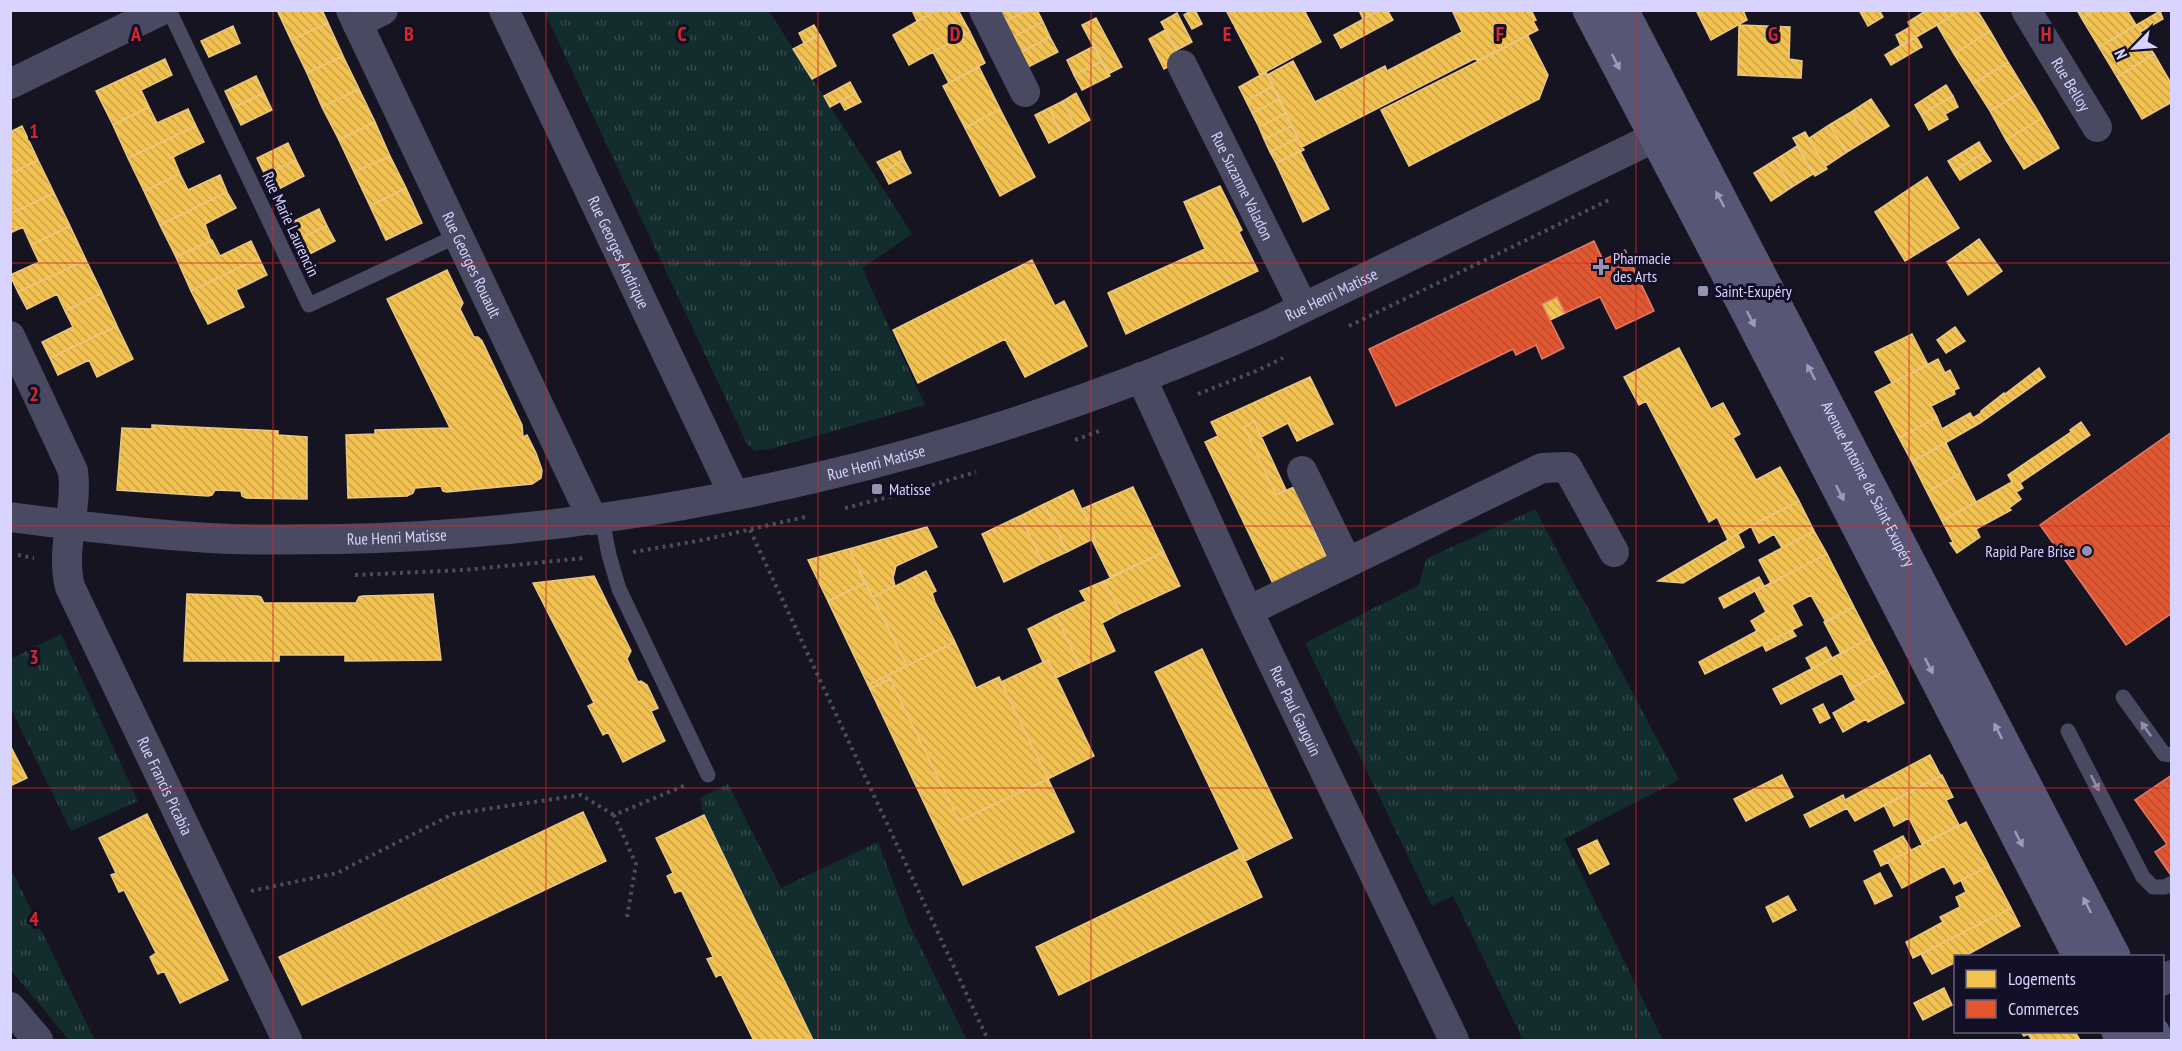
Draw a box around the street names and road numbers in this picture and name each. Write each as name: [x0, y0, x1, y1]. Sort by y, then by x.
street label: Rue Belloy: [2047, 54, 2095, 115]
street label: Rue Suzanne Valadon: [1207, 128, 1278, 243]
street label: Rue Marie Laurencin: [258, 169, 324, 279]
street label: Rue Georges Andrique: [584, 193, 654, 312]
street label: Rue Georges Rouault: [438, 208, 506, 322]
street label: Rue Henri Matisse: [1282, 263, 1381, 325]
street label: Avenue Antoine de Saint-Exupéry: [1817, 398, 1920, 570]
street label: Rue Henri Matisse: [825, 440, 927, 485]
street label: Rue Henri Matisse: [347, 524, 447, 549]
street label: Rue Paul Gauguin: [1266, 662, 1326, 759]
street label: Rue Francis Picabia: [133, 733, 197, 838]

